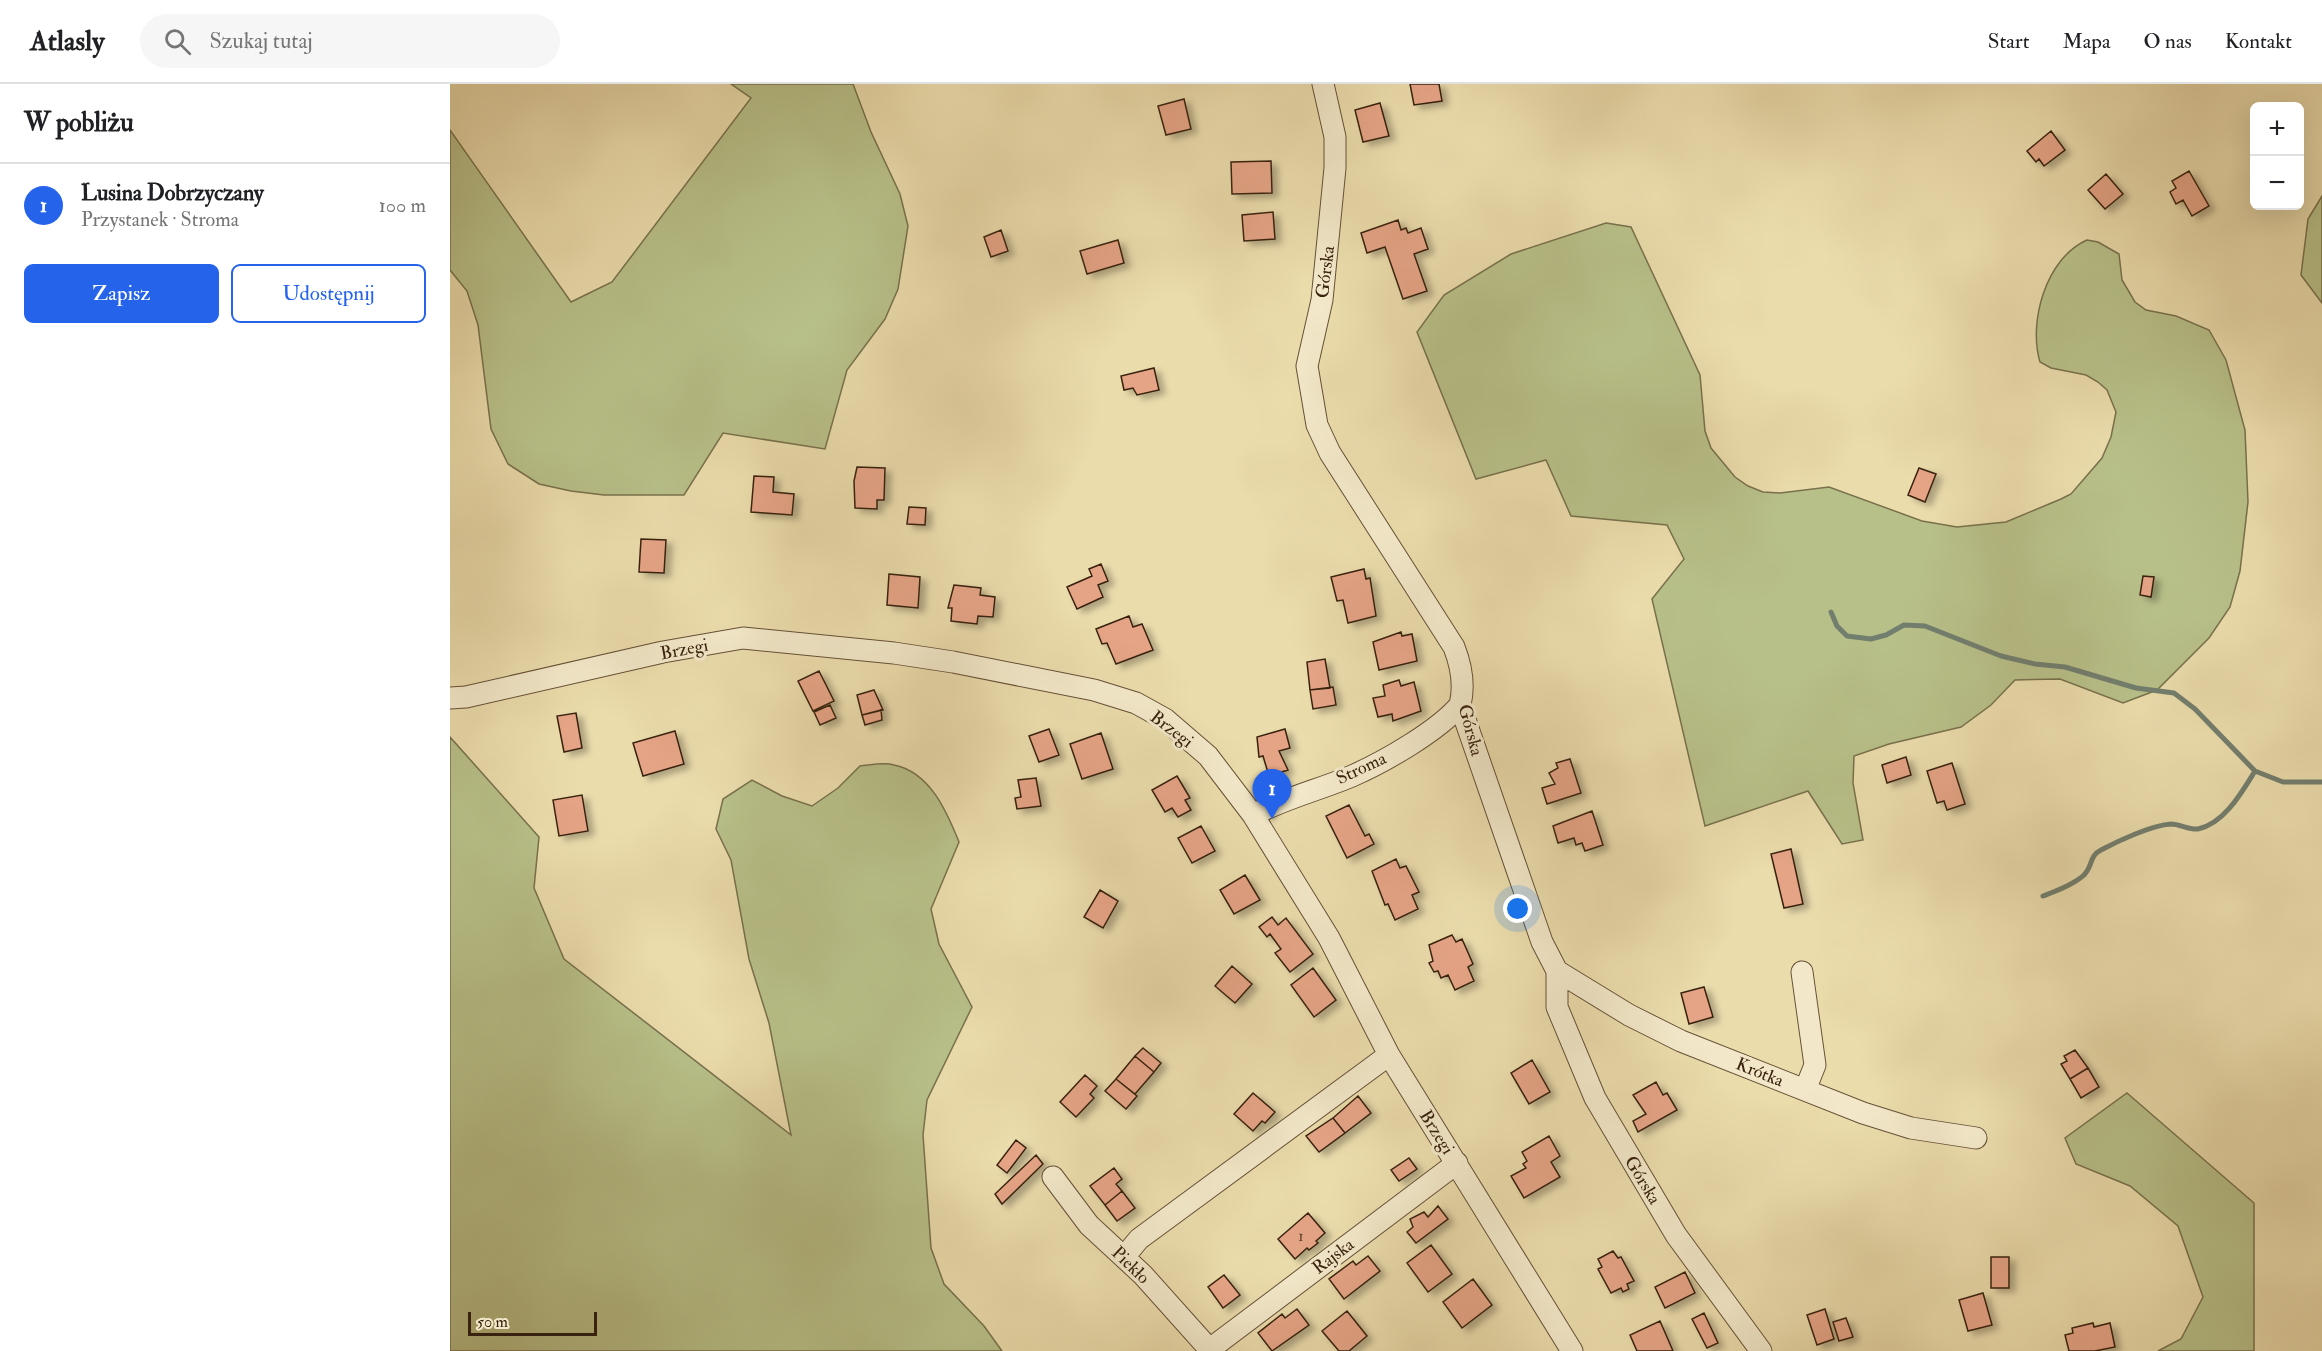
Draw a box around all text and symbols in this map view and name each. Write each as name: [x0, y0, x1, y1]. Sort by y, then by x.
search box: [140, 14, 560, 68]
text: Atlasly: [30, 24, 104, 59]
icon: search: [161, 25, 194, 58]
text: Szukaj tutaj: [209, 27, 313, 55]
text: Start: [1988, 28, 2030, 55]
text: Mapa: [2063, 28, 2111, 55]
text: O nas: [2144, 28, 2192, 55]
text: Kontakt: [2225, 28, 2292, 55]
map controls: [2250, 102, 2304, 210]
button: +: [2250, 102, 2304, 156]
text: W pobliżu: [24, 107, 134, 139]
button: −: [2250, 156, 2304, 210]
text: Lusina Dobrzyczany: [81, 179, 264, 207]
text: 1: [40, 193, 47, 218]
text: 100 m: [379, 193, 426, 218]
text: Przystanek · Stroma: [81, 207, 239, 232]
street label: Górska: [1311, 244, 1340, 300]
button: Zapisz: [24, 264, 219, 323]
button: Udostępnij: [231, 264, 426, 323]
street label: Brzegi: [658, 634, 710, 665]
street label: Górska: [1453, 702, 1489, 759]
street label: Brzegi: [1145, 706, 1198, 753]
street label: Stroma: [1333, 747, 1390, 790]
pin: 1: [1252, 770, 1292, 819]
your location: [1503, 894, 1532, 923]
street label: Krótka: [1733, 1053, 1788, 1093]
street label: Brzegi: [1414, 1106, 1459, 1159]
street label: Górska: [1619, 1152, 1666, 1209]
house number: 1: [1298, 1227, 1304, 1246]
street label: Rajska: [1308, 1233, 1359, 1280]
street label: Piekło: [1107, 1242, 1155, 1289]
scale bar: [468, 1309, 597, 1336]
text: 50 m: [477, 1312, 508, 1332]

